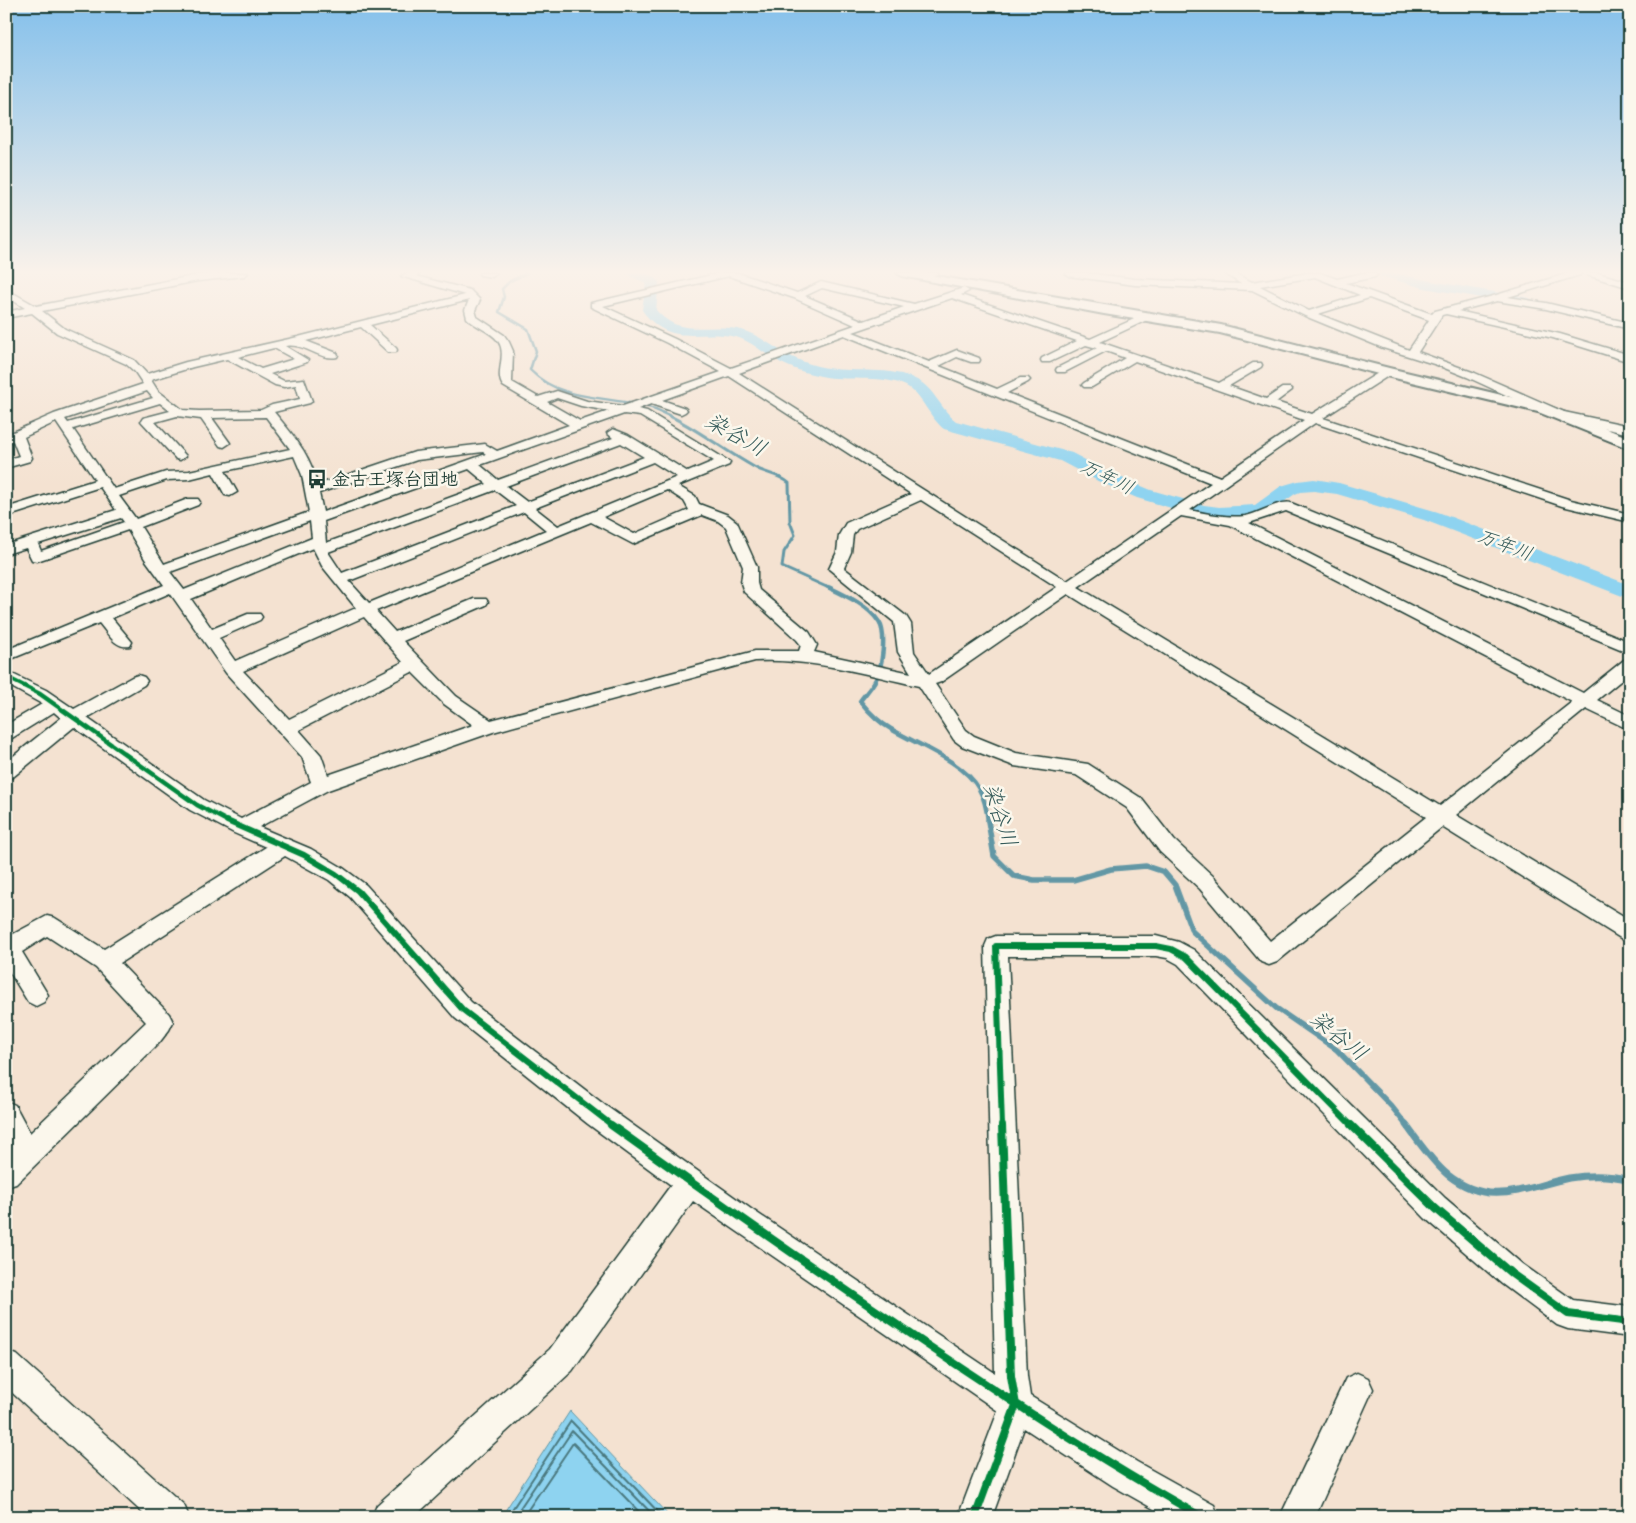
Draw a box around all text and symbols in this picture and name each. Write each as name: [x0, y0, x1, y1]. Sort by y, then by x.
water label: 染谷川: [700, 407, 772, 463]
water label: 万年川: [1076, 454, 1138, 500]
bus stop icon: 金古王塚台団地: [306, 468, 328, 490]
place label: 金古王塚台団地: [332, 468, 458, 490]
water label: 万年川: [1474, 524, 1536, 566]
water label: 染谷川: [976, 779, 1024, 851]
water label: 染谷川: [1305, 1004, 1373, 1068]

